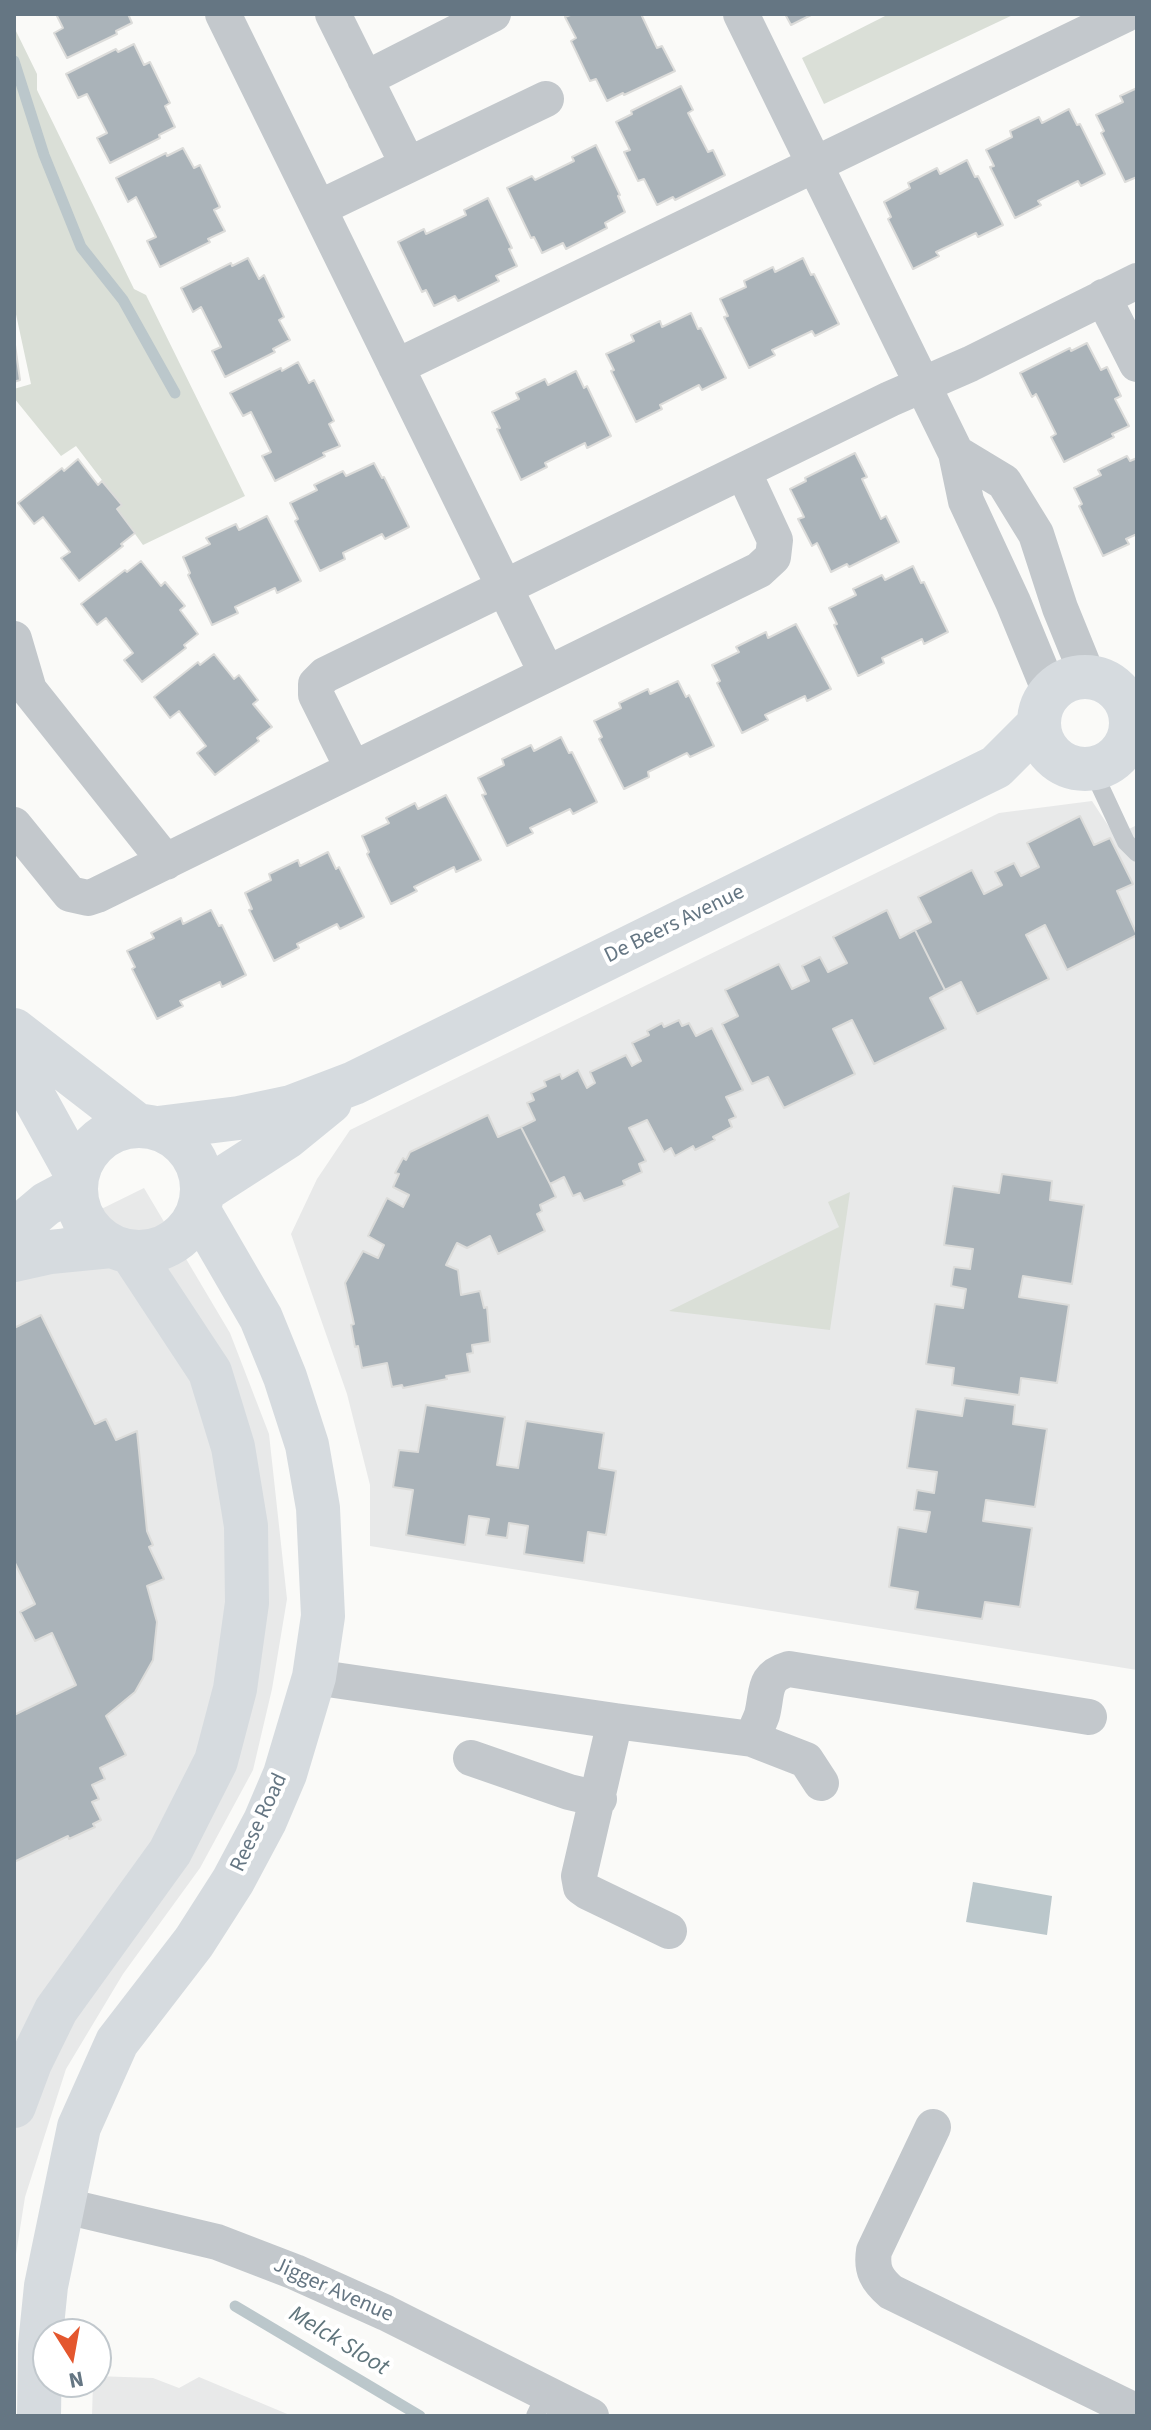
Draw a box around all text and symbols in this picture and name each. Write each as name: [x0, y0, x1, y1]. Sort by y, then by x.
street label: De Beers Avenue: [601, 880, 749, 970]
street label: Reese Road: [226, 1769, 294, 1877]
street label: Jigger Avenue: [269, 2253, 397, 2329]
water label: Melck Sloot: [283, 2301, 393, 2383]
north arrow: [32, 2318, 112, 2398]
text: N: [66, 2362, 86, 2397]

